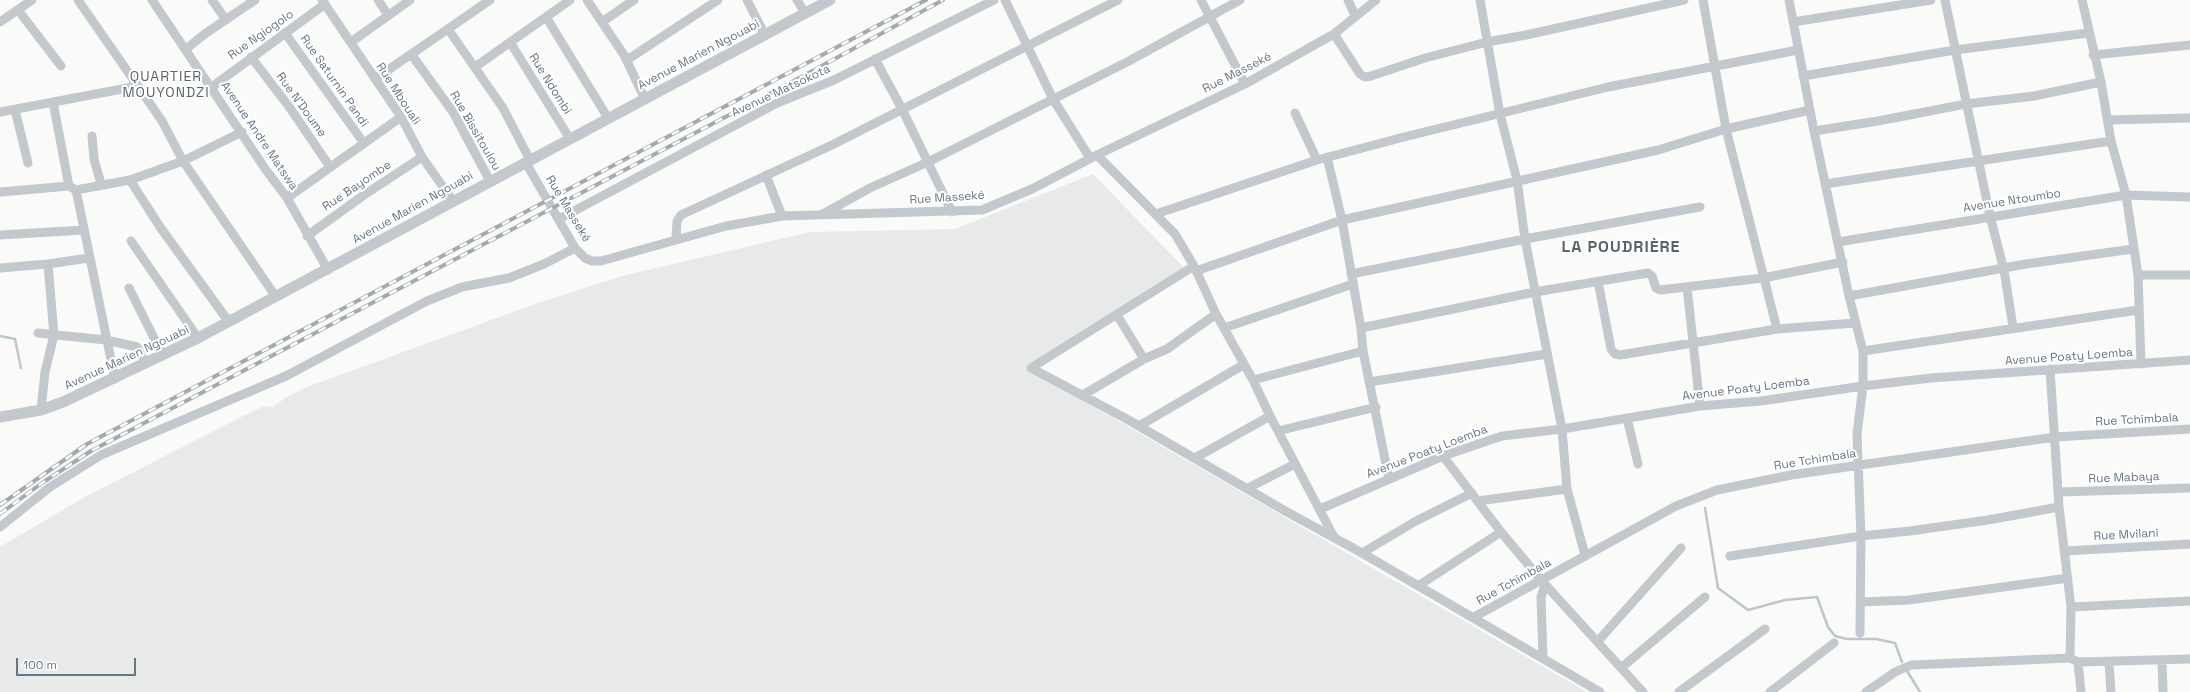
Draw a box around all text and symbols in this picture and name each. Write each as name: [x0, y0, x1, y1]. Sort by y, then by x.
street label: Rue Ngiogolo: [225, 7, 297, 63]
street label: Avenue Marien Ngouabi: [636, 17, 762, 93]
street label: Rue Saturnin Pandi: [297, 32, 371, 130]
street label: Rue Masseké: [1200, 49, 1274, 97]
street label: Rue Ndombi: [526, 51, 574, 117]
street label: Rue Mbouali: [373, 60, 423, 128]
street label: Avenue Matsokota: [729, 62, 833, 120]
district label: QUARTIER MOUYONDZI: [122, 69, 210, 102]
street label: Rue N'Doume: [273, 70, 329, 140]
street label: Avenue Andre Matswa: [217, 79, 301, 193]
street label: Rue Bissitoulou: [446, 89, 504, 173]
street label: Rue Bayombe: [320, 158, 394, 214]
street label: Avenue Marien Ngouabi: [350, 169, 476, 247]
street label: Rue Masseké: [542, 173, 594, 245]
street label: Avenue Ntoumbo: [1962, 186, 2062, 216]
street label: Rue Masseké: [909, 188, 985, 208]
district label: LA POUDRIÈRE: [1562, 238, 1680, 258]
street label: Avenue Marien Ngouabi: [62, 323, 192, 393]
street label: Avenue Poaty Loemba: [2004, 345, 2134, 369]
street label: Avenue Poaty Loemba: [1681, 374, 1811, 404]
street label: Rue Tchimbala: [2095, 411, 2179, 429]
street label: Avenue Poaty Loemba: [1365, 422, 1489, 482]
street label: Rue Tchimbala: [1773, 446, 1857, 474]
street label: Rue Mabaya: [2088, 470, 2160, 486]
street label: Rue Mvilani: [2093, 526, 2159, 544]
street label: Rue Tchimbala: [1474, 556, 1554, 608]
scale bar: [18, 650, 138, 676]
text: 100 m: [23, 657, 57, 673]

